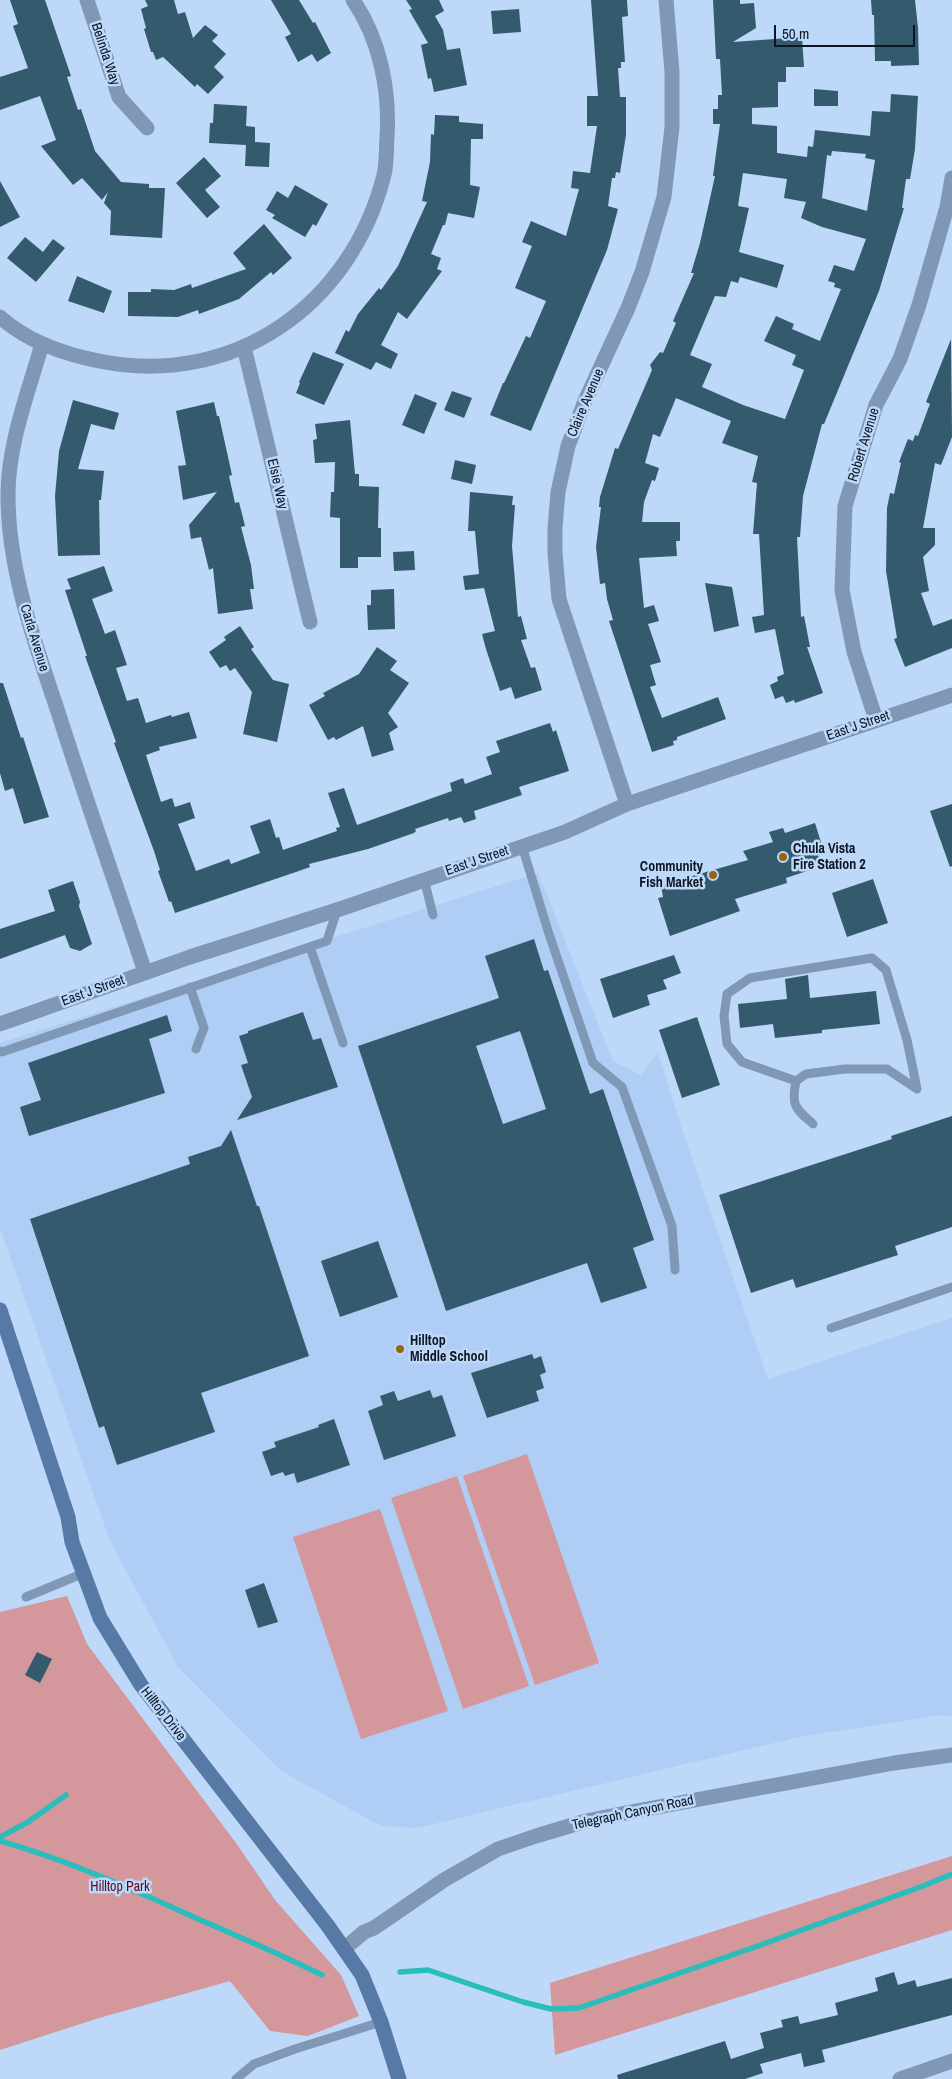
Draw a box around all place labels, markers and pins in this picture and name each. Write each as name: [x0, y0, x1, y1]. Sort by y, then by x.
place label: Chula Vista Fire Station 2: [793, 841, 866, 874]
marker: Chula Vista Fire Station 2: [777, 851, 789, 863]
place label: Community Fish Market: [639, 859, 703, 892]
marker: Community Fish Market: [707, 869, 719, 881]
place label: Hilltop Middle School: [410, 1333, 488, 1365]
marker: Hilltop Middle School: [394, 1343, 406, 1355]

